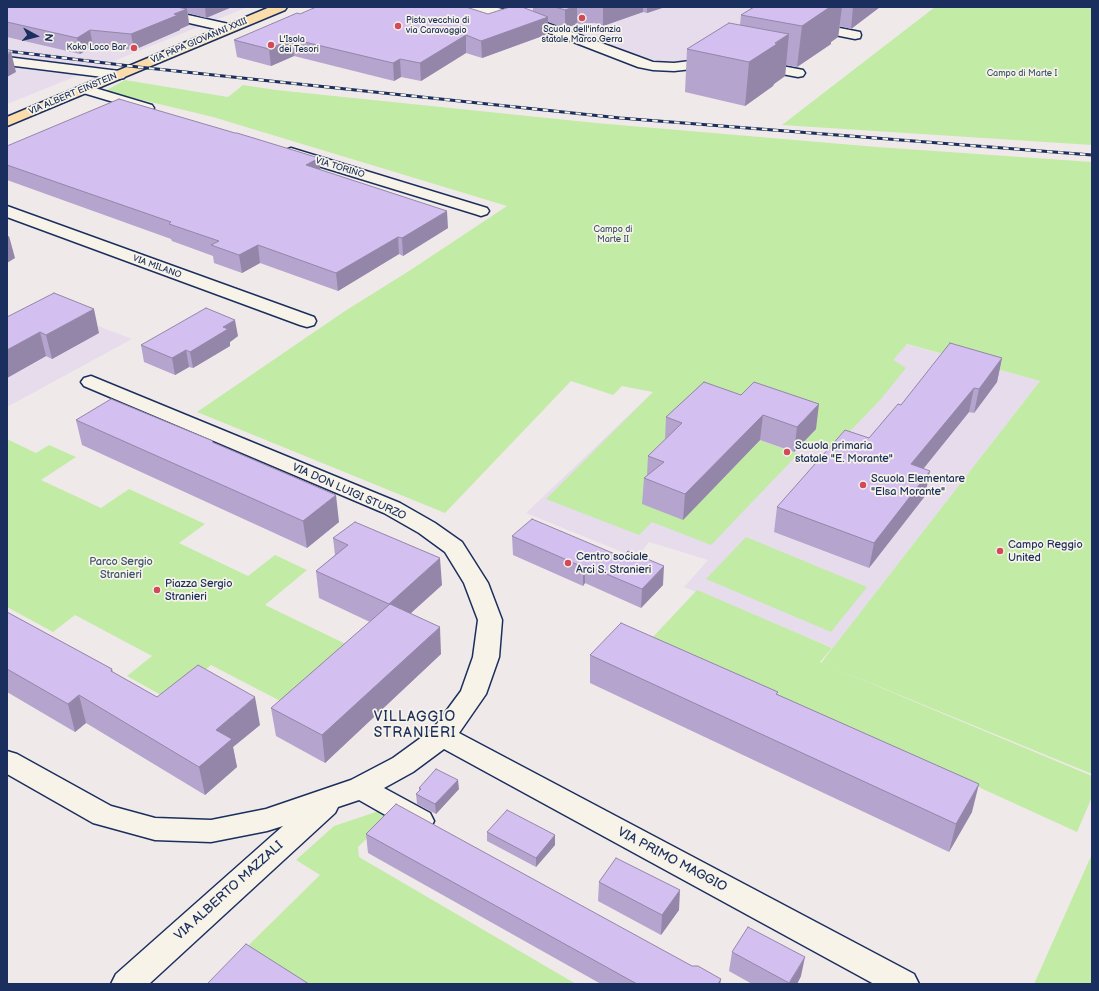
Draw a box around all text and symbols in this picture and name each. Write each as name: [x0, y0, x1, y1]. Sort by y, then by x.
marker: Scuola dell'infanzia statale Marco Gerra: [577, 13, 587, 23]
north arrow: [16, 16, 56, 56]
street label: VIA PAPA GIOVANNI XXIII: [149, 16, 249, 66]
place label: Pista vecchia di via Caravaggio: [406, 16, 469, 37]
marker: Pista vecchia di via Caravaggio: [393, 21, 403, 31]
place label: Scuola dell'infanzia statale Marco Gerra: [541, 25, 623, 46]
text: N: [41, 33, 55, 42]
place label: L'Isola dei Tesori: [279, 35, 319, 56]
marker: L'Isola dei Tesori: [266, 40, 276, 50]
place label: Koko Loco Bar: [67, 43, 126, 53]
marker: Koko Loco Bar: [129, 43, 139, 53]
park label: Campo di Marte I: [987, 69, 1057, 79]
street label: VIA ALBERT EINSTEIN: [27, 70, 119, 118]
street label: VIA TORINO: [314, 155, 366, 181]
park label: Campo di Marte II: [594, 225, 632, 246]
street label: VIA MILANO: [131, 253, 183, 281]
place label: Scuola primaria statale "E. Morante": [795, 439, 893, 465]
marker: Scuola primaria statale "E. Morante": [782, 447, 792, 457]
street label: VIA DON LUIGI STURZO: [290, 461, 408, 523]
place label: Scuola Elementare "Elsa Morante": [871, 472, 965, 498]
marker: Scuola Elementare "Elsa Morante": [858, 480, 868, 490]
place label: Campo Reggio United: [1008, 538, 1083, 564]
marker: Campo Reggio United: [995, 546, 1005, 556]
place label: Centro sociale Arci S. Stranieri: [576, 550, 651, 576]
park label: Parco Sergio Stranieri: [89, 555, 153, 581]
marker: Centro sociale Arci S. Stranieri: [563, 558, 573, 568]
place label: Piazza Sergio Stranieri: [165, 577, 232, 603]
marker: Piazza Sergio Stranieri: [152, 585, 162, 595]
district label: VILLAGGIO STRANIERI: [374, 709, 456, 742]
street label: VIA PRIMO MAGGIO: [615, 825, 729, 895]
street label: VIA ALBERTO MAZZALI: [172, 838, 286, 944]

